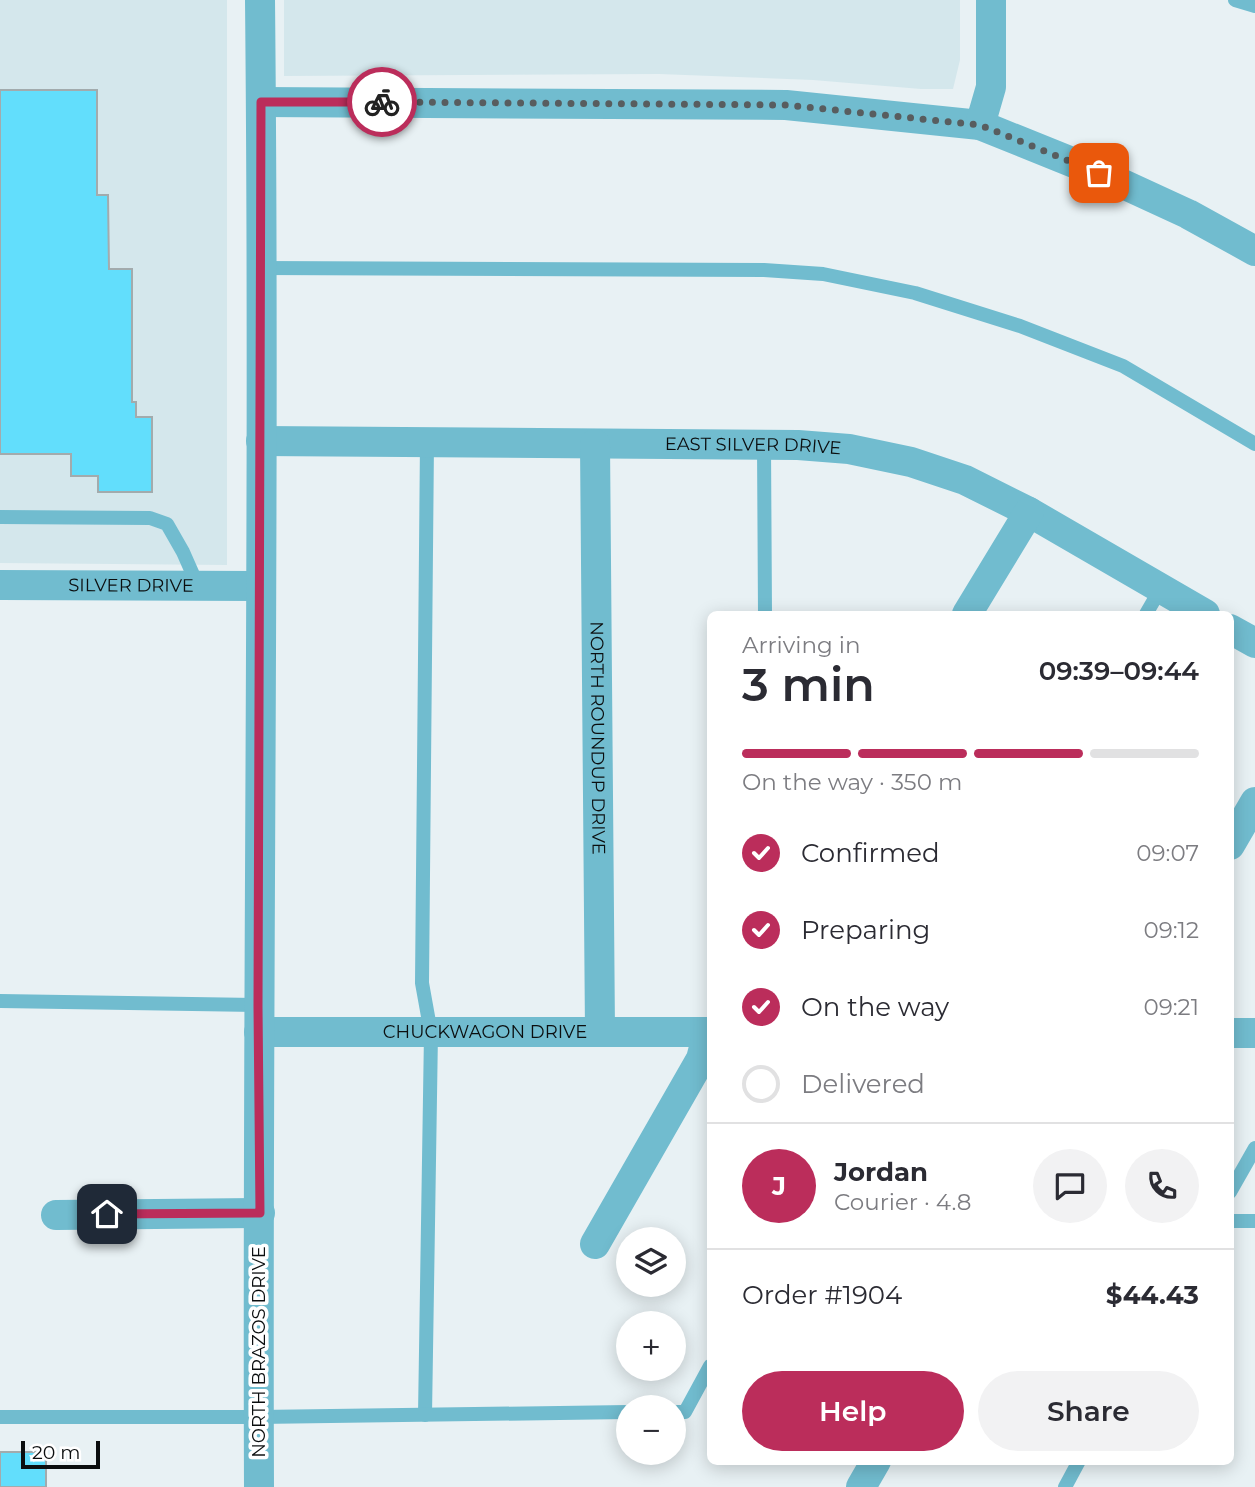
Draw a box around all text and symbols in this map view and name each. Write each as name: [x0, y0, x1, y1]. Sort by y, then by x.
courier: [347, 67, 417, 137]
icon: bike: [363, 83, 401, 121]
pin: [1069, 143, 1129, 203]
icon: bag: [1080, 154, 1118, 192]
street label: EAST SILVER DRIVE: [665, 433, 842, 459]
street label: SILVER DRIVE: [68, 574, 194, 597]
street label: NORTH ROUNDUP DRIVE: [586, 621, 609, 855]
text: Arriving in: [742, 631, 861, 659]
text: 09:39–09:44: [1039, 655, 1199, 687]
text: 3 min: [742, 656, 875, 713]
text: On the way · 350 m: [742, 768, 962, 796]
icon: check: [742, 834, 780, 872]
text: Confirmed: [801, 837, 940, 869]
text: 09:07: [1136, 839, 1199, 867]
icon: check: [742, 911, 780, 949]
text: Preparing: [801, 914, 930, 946]
text: 09:12: [1144, 916, 1199, 944]
icon: check: [742, 988, 780, 1026]
text: On the way: [801, 991, 949, 1023]
text: 09:21: [1144, 993, 1199, 1021]
street label: CHUCKWAGON DRIVE: [383, 1021, 587, 1043]
text: Delivered: [801, 1068, 925, 1100]
button: chat: [1033, 1149, 1107, 1223]
button: phone: [1125, 1149, 1199, 1223]
text: Jordan: [834, 1156, 928, 1188]
text: J: [772, 1170, 786, 1202]
pin: [77, 1184, 137, 1244]
text: Courier · 4.8: [834, 1188, 971, 1216]
icon: home: [88, 1195, 126, 1233]
map controls: [616, 1227, 686, 1465]
button: layers: [616, 1227, 686, 1297]
street label: NORTH BRAZOS DRIVE: [248, 1246, 270, 1458]
text: Order #1904: [742, 1279, 902, 1311]
text: $44.43: [1106, 1279, 1199, 1311]
button: +: [616, 1311, 686, 1381]
button: Help: [742, 1371, 964, 1451]
button: Share: [978, 1371, 1199, 1451]
button: −: [616, 1395, 686, 1465]
scale bar: [21, 1438, 100, 1470]
text: 20 m: [32, 1441, 80, 1464]

